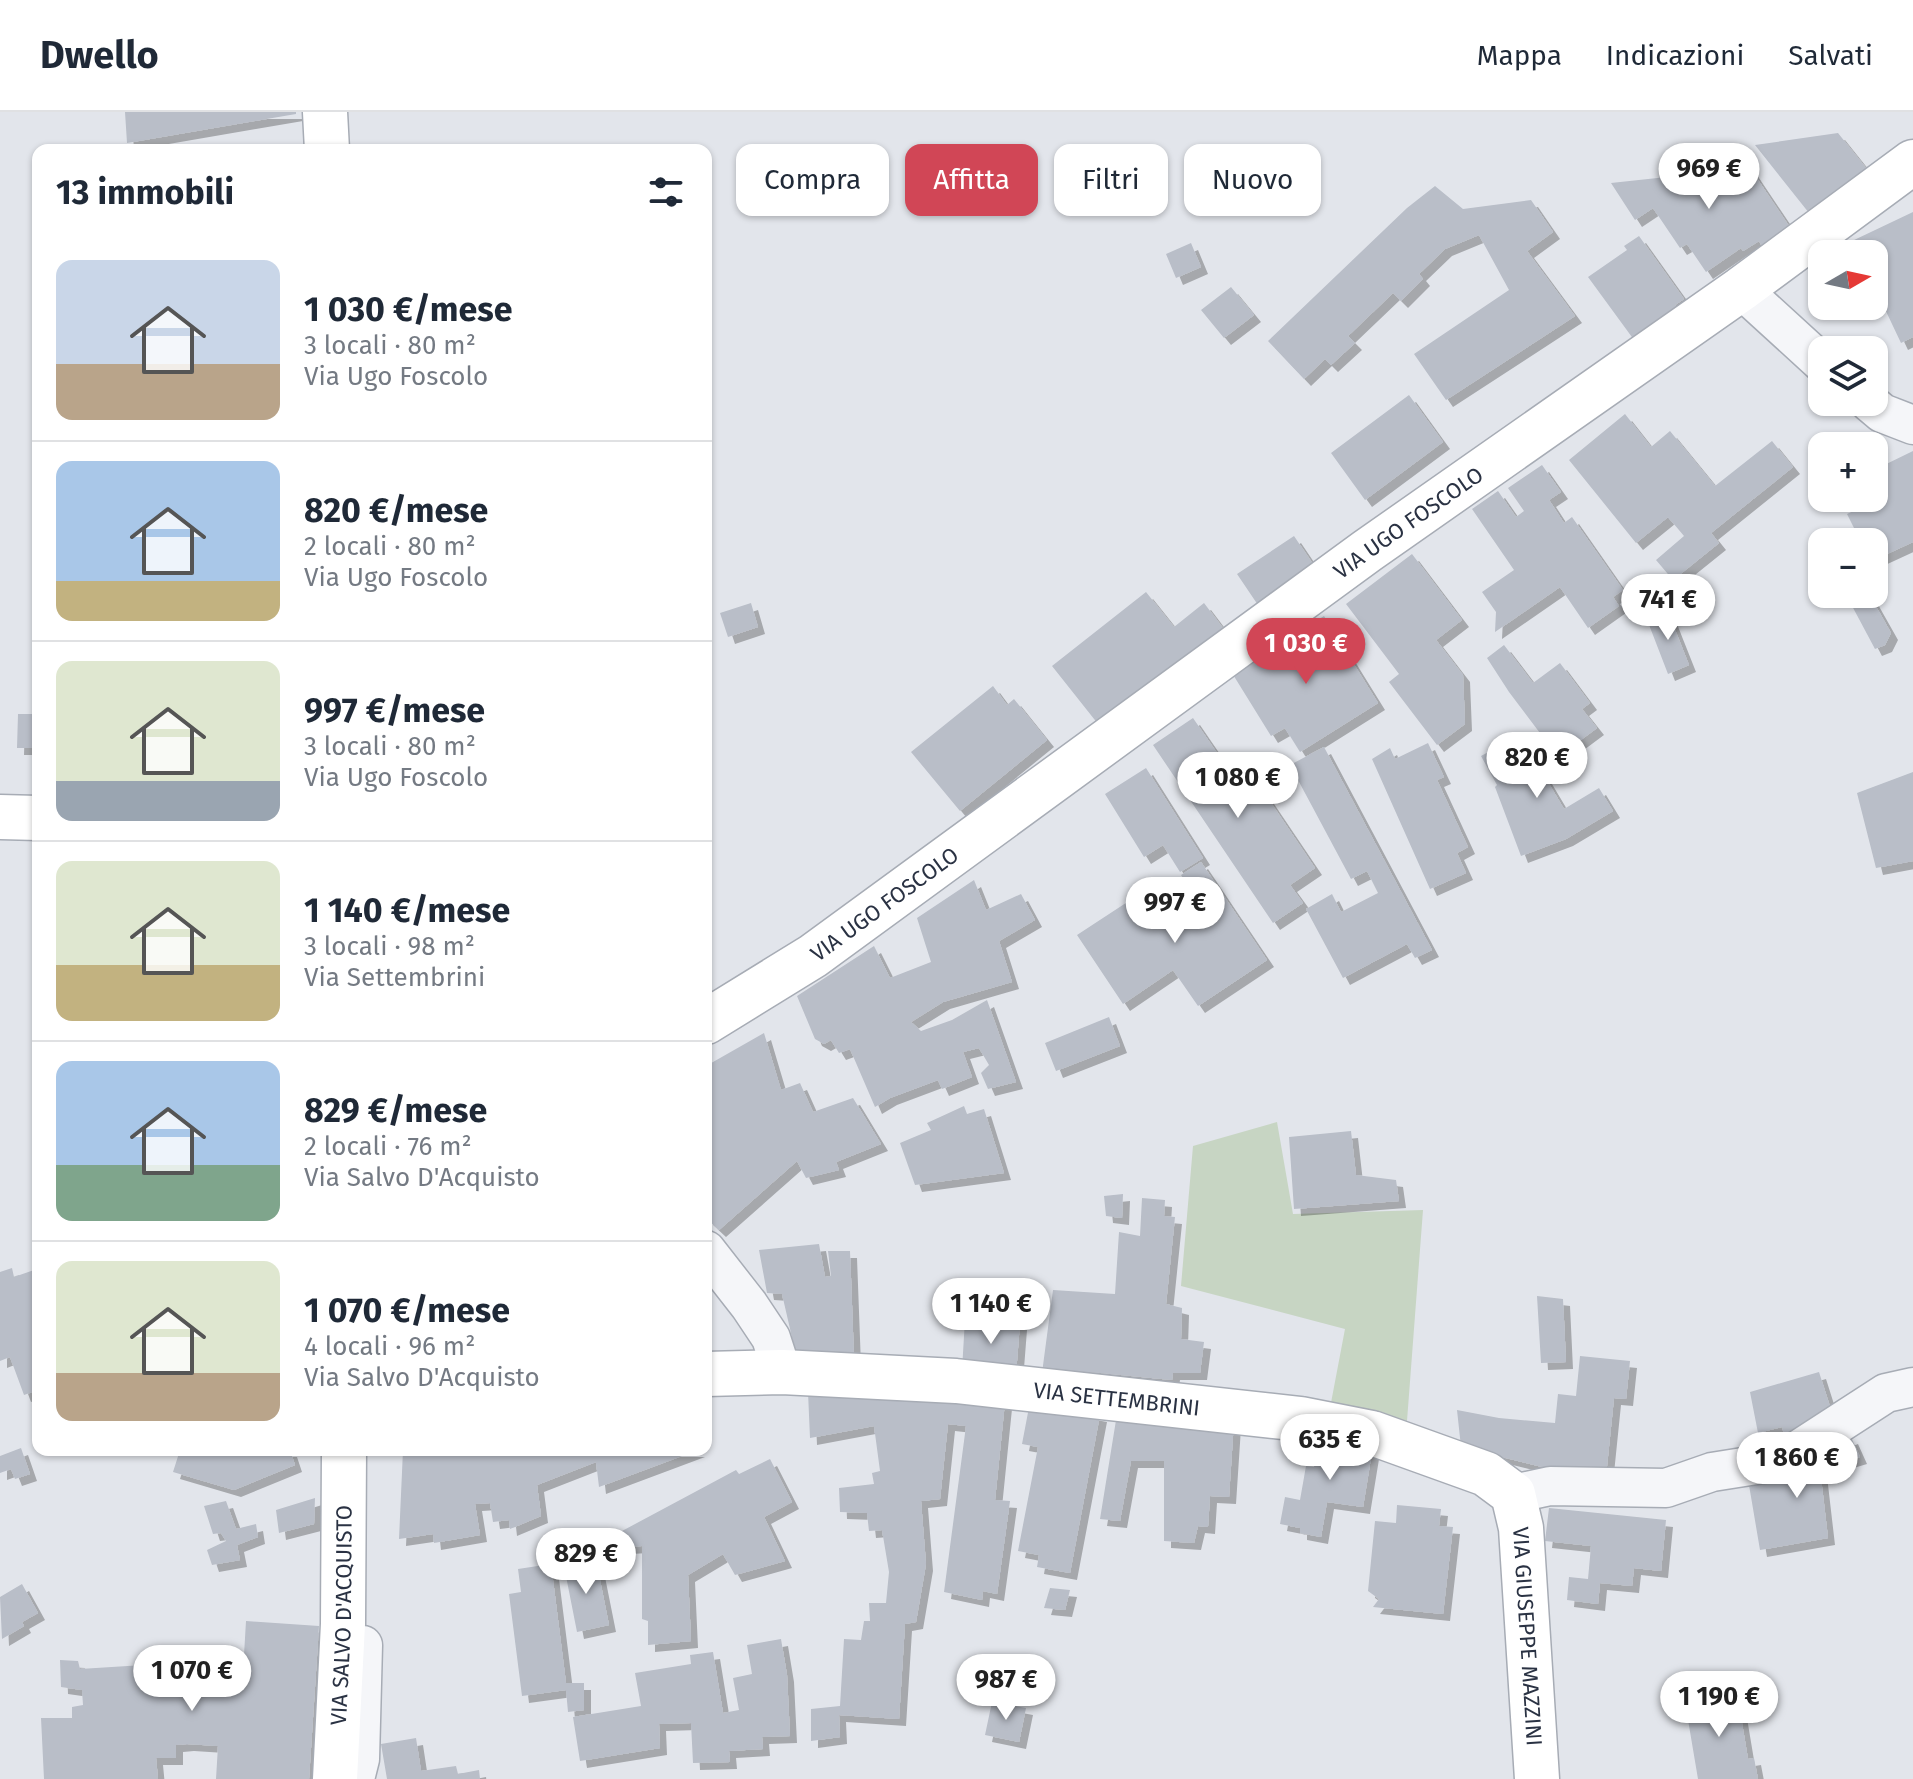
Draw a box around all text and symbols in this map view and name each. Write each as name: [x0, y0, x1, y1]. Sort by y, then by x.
text: Dwello: [40, 32, 159, 78]
text: Mappa: [1477, 39, 1562, 72]
text: Indicazioni: [1606, 39, 1744, 72]
text: Salvati: [1788, 39, 1873, 72]
pin: 969 €: [1653, 143, 1765, 211]
chip: Compra: [736, 144, 889, 216]
chip: Affitta: [905, 144, 1038, 216]
chip: Filtri: [1054, 144, 1168, 216]
chip: Nuovo: [1184, 144, 1321, 216]
text: 969 €: [1677, 153, 1741, 184]
icon: filters: [644, 170, 688, 214]
text: 13 immobili: [56, 172, 234, 213]
north arrow: [1808, 240, 1888, 320]
map controls: [1808, 240, 1888, 608]
text: 1 030 €/mese: [304, 289, 512, 330]
icon: home: [120, 292, 216, 388]
text: 3 locali · 80 m²: [304, 330, 476, 361]
button: layers: [1808, 336, 1888, 416]
text: Via Ugo Foscolo: [304, 361, 488, 392]
button: +: [1808, 432, 1888, 512]
street label: VIA UGO FOSCOLO: [1328, 461, 1488, 585]
text: 820 €/mese: [304, 490, 488, 531]
icon: home: [120, 493, 216, 589]
button: −: [1808, 528, 1888, 608]
text: 2 locali · 80 m²: [304, 531, 476, 562]
text: Via Ugo Foscolo: [304, 562, 488, 593]
pin: 741 €: [1612, 574, 1724, 642]
text: 741 €: [1639, 584, 1697, 615]
pin: 1 030 €: [1232, 618, 1380, 686]
text: 1 030 €: [1264, 628, 1348, 659]
text: 997 €/mese: [304, 690, 485, 731]
icon: home: [120, 693, 216, 789]
text: 3 locali · 80 m²: [304, 731, 476, 762]
pin: 820 €: [1481, 732, 1593, 800]
text: 820 €: [1504, 742, 1570, 773]
pin: 1 080 €: [1164, 752, 1312, 820]
text: Via Ugo Foscolo: [304, 762, 488, 793]
text: 1 080 €: [1195, 762, 1281, 793]
street label: VIA UGO FOSCOLO: [805, 841, 964, 967]
pin: 997 €: [1119, 877, 1231, 945]
text: 997 €: [1144, 887, 1206, 918]
text: 1 140 €/mese: [304, 890, 510, 931]
icon: home: [120, 893, 216, 989]
text: 3 locali · 98 m²: [304, 931, 475, 962]
text: Via Settembrini: [304, 962, 485, 993]
text: 829 €/mese: [304, 1090, 487, 1131]
icon: home: [120, 1093, 216, 1189]
text: 2 locali · 76 m²: [304, 1131, 472, 1162]
text: Via Salvo D'Acquisto: [304, 1162, 540, 1193]
pin: 1 140 €: [917, 1278, 1065, 1346]
text: 1 140 €: [950, 1288, 1032, 1319]
text: 1 070 €/mese: [304, 1290, 510, 1331]
icon: home: [120, 1293, 216, 1389]
text: 4 locali · 96 m²: [304, 1331, 475, 1362]
text: Via Salvo D'Acquisto: [304, 1362, 540, 1393]
street label: VIA SETTEMBRINI: [1032, 1377, 1201, 1422]
pin: 635 €: [1274, 1414, 1386, 1482]
text: 635 €: [1298, 1424, 1362, 1455]
pin: 1 860 €: [1723, 1432, 1871, 1500]
text: 1 860 €: [1755, 1442, 1839, 1473]
street label: VIA SALVO D'ACQUISTO: [325, 1505, 358, 1726]
street label: VIA GIUSEPPE MAZZINI: [1507, 1526, 1548, 1747]
pin: 829 €: [530, 1528, 642, 1596]
text: 829 €: [554, 1538, 618, 1569]
pin: 1 070 €: [118, 1645, 266, 1713]
pin: 987 €: [950, 1654, 1062, 1722]
text: 1 070 €: [151, 1655, 233, 1686]
text: 987 €: [975, 1664, 1037, 1695]
pin: 1 190 €: [1645, 1671, 1793, 1739]
text: 1 190 €: [1678, 1681, 1760, 1712]

